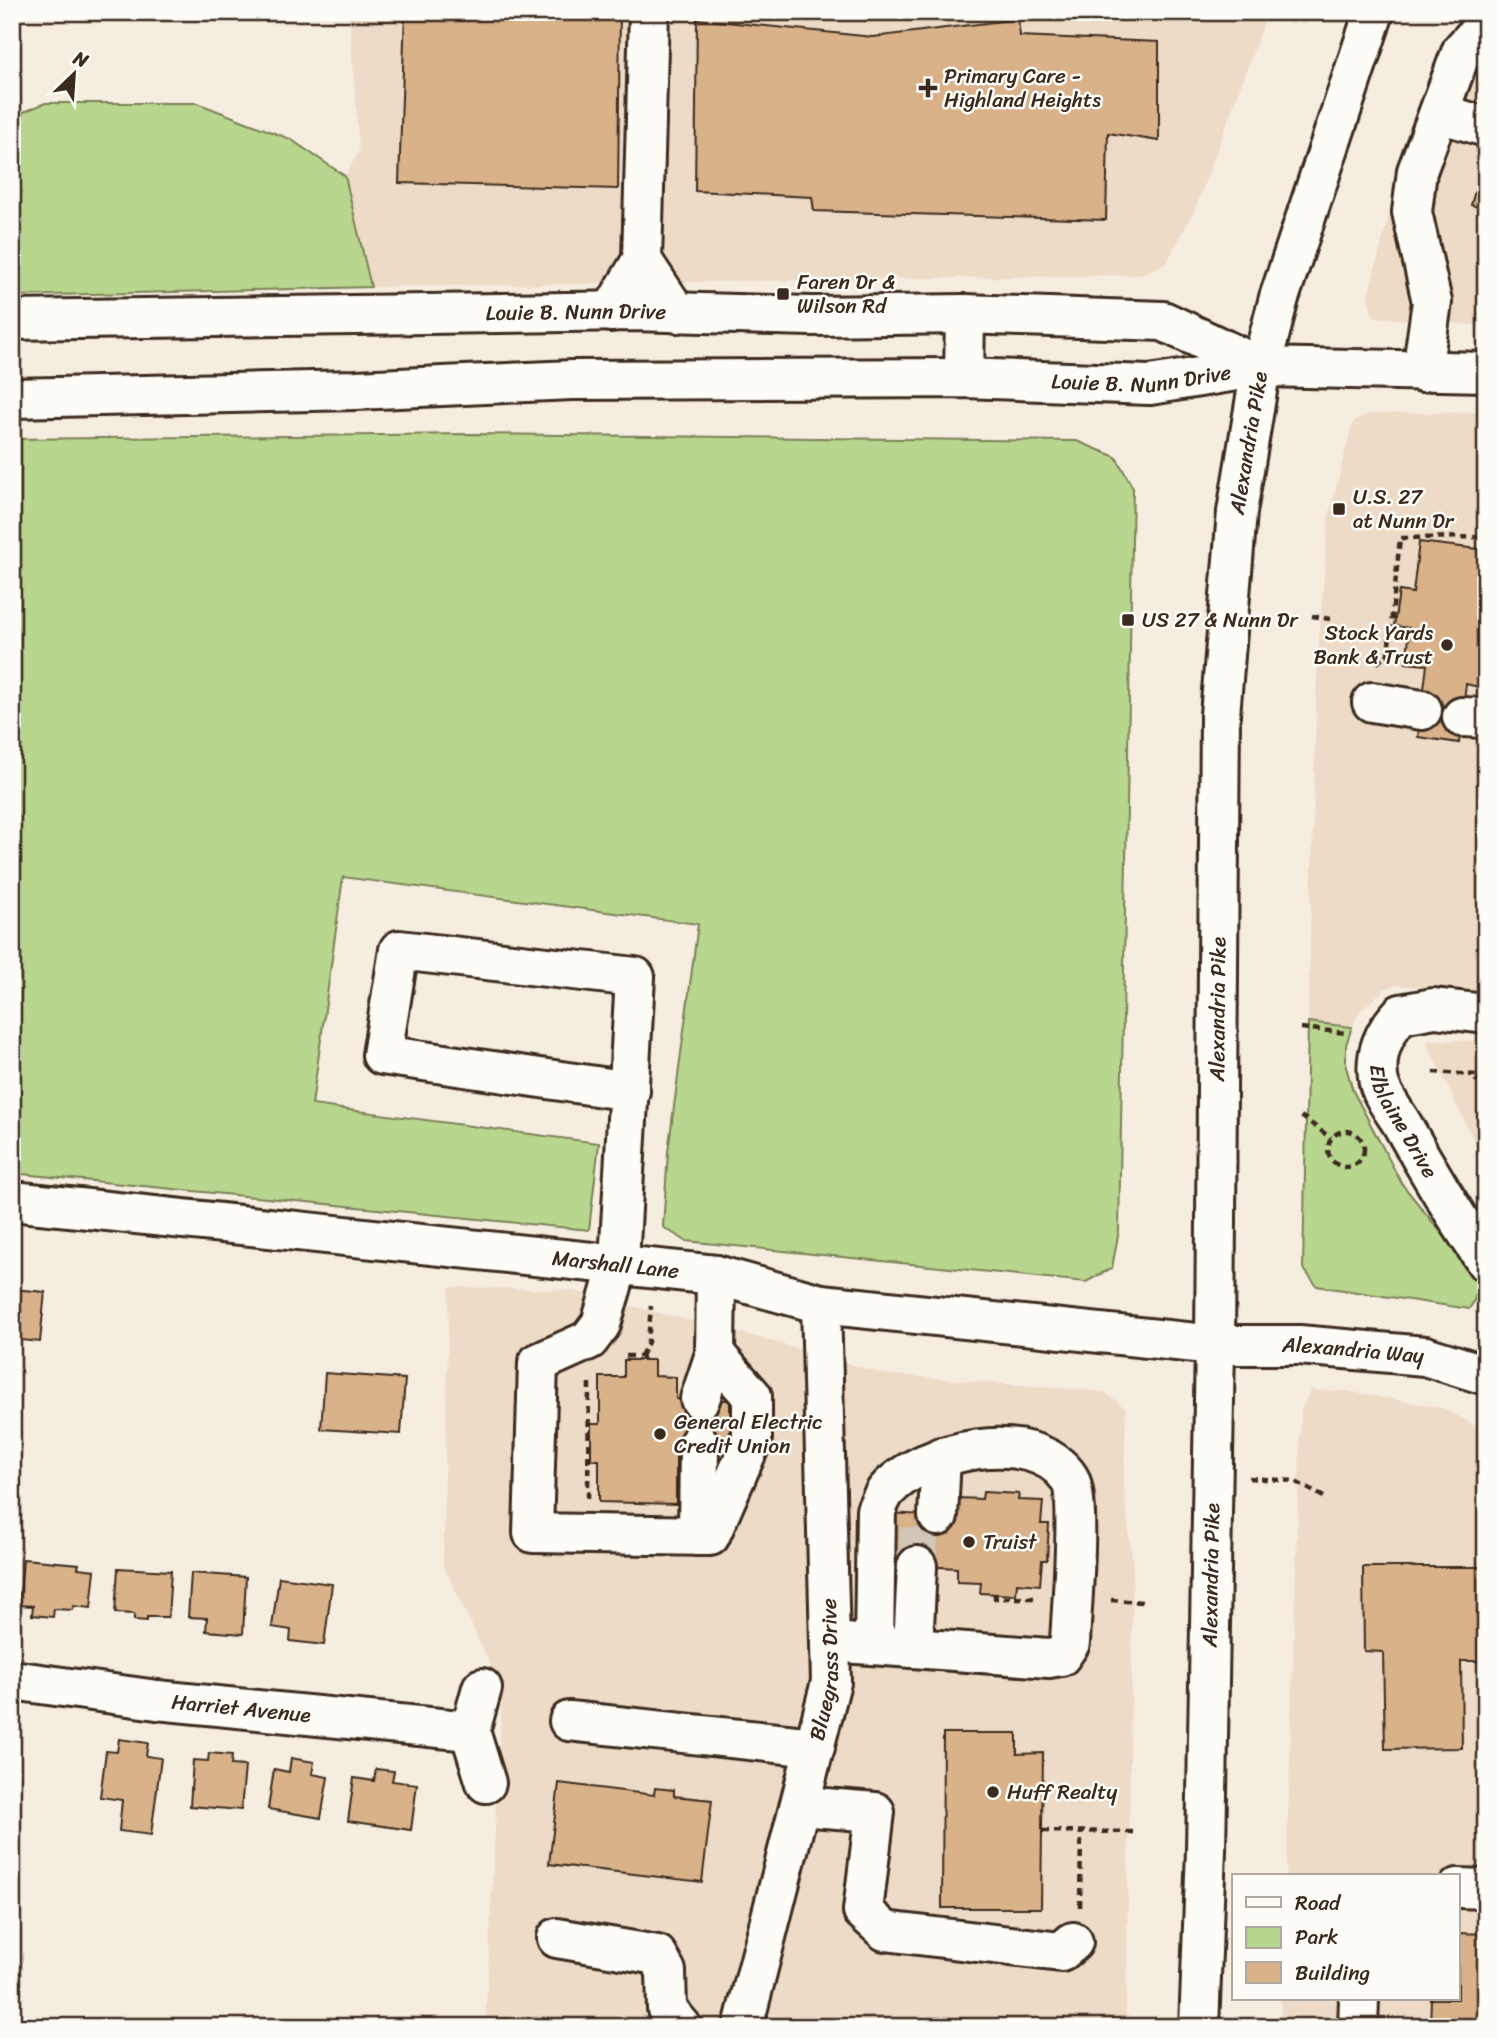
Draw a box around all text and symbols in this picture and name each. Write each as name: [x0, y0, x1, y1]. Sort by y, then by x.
north arrow: [38, 38, 108, 108]
text: N: [67, 41, 95, 77]
place label: Primary Care - Highland Heights: [944, 57, 1101, 119]
marker: Primary Care - Highland Heights: [918, 78, 938, 98]
place label: Faren Dr & Wilson Rd: [797, 263, 895, 325]
marker: Faren Dr & Wilson Rd: [775, 286, 791, 302]
street label: Louie B. Nunn Drive: [485, 292, 667, 332]
street label: Louie B. Nunn Drive: [1051, 353, 1234, 405]
street label: Alexandria Pike: [1218, 368, 1279, 518]
place label: U.S. 27 at Nunn Dr: [1353, 478, 1455, 540]
marker: U.S. 27 at Nunn Dr: [1331, 501, 1347, 517]
place label: US 27 & Nunn Dr: [1142, 601, 1299, 639]
marker: US 27 & Nunn Dr: [1120, 612, 1136, 628]
place label: Stock Yards Bank & Trust: [1313, 614, 1433, 676]
marker: Stock Yards Bank & Trust: [1439, 637, 1455, 653]
street label: Alexandria Pike: [1198, 937, 1237, 1083]
street label: Elblaine Drive: [1358, 1064, 1448, 1186]
street label: Marshall Lane: [550, 1239, 681, 1290]
street label: Alexandria Way: [1281, 1326, 1426, 1375]
place label: General Electric Credit Union: [674, 1403, 823, 1465]
marker: General Electric Credit Union: [652, 1426, 668, 1442]
street label: Alexandria Pike: [1191, 1503, 1231, 1649]
place label: Truist: [983, 1523, 1038, 1561]
marker: Truist: [961, 1534, 977, 1550]
street label: Bluegrass Drive: [798, 1598, 850, 1745]
street label: Harriet Avenue: [170, 1683, 313, 1734]
place label: Huff Realty: [1007, 1773, 1117, 1811]
marker: Huff Realty: [985, 1784, 1001, 1800]
legend: [1232, 1874, 1460, 2000]
text: Road: [1295, 1884, 1342, 1922]
text: Park: [1295, 1918, 1338, 1956]
text: Building: [1295, 1954, 1371, 1992]

